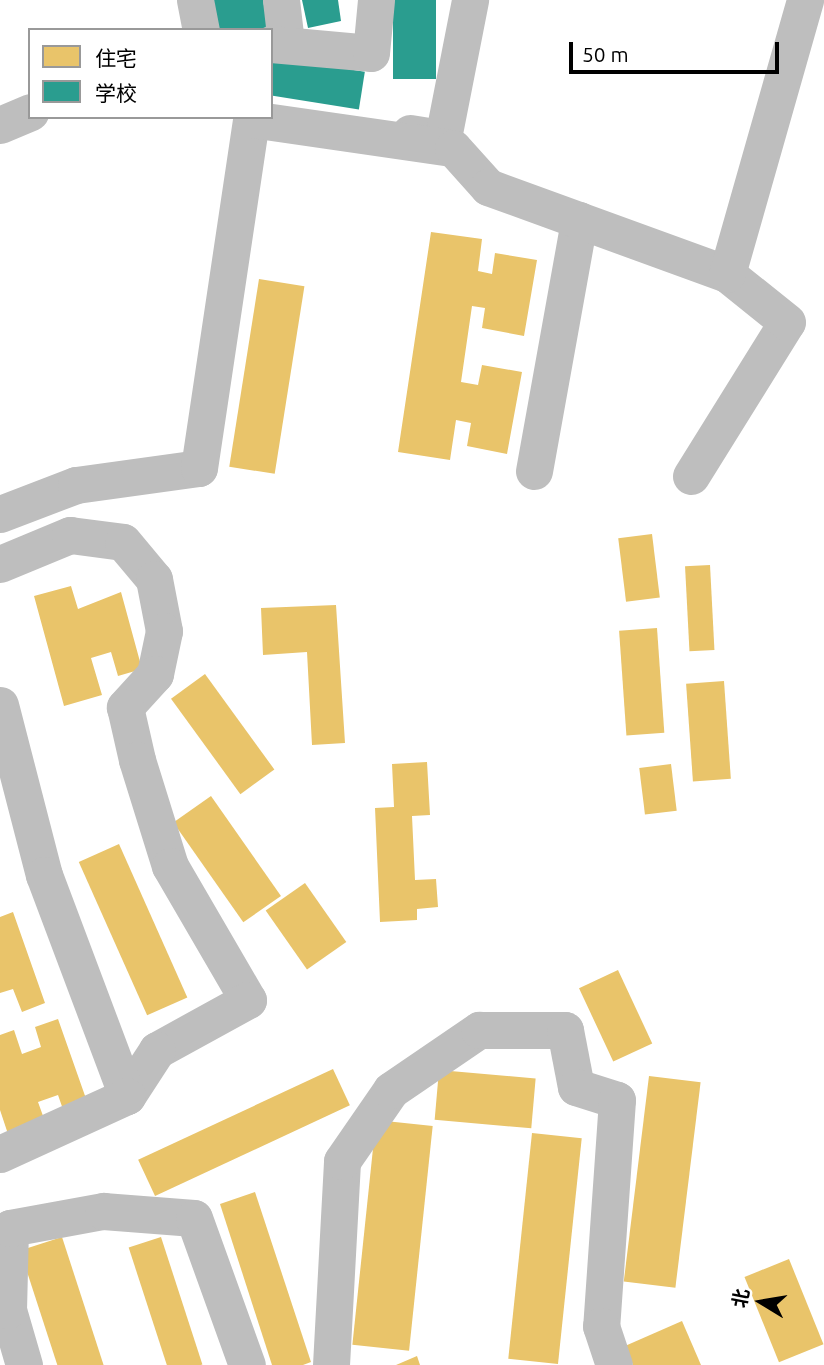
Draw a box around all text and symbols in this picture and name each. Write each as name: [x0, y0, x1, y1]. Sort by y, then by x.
legend: [28, 28, 273, 119]
scale bar: [572, 28, 782, 72]
text: 50 m: [582, 42, 629, 66]
text: 住宅: [95, 46, 137, 70]
text: 学校: [95, 81, 137, 105]
north arrow: [726, 1267, 796, 1337]
text: 北: [728, 1287, 753, 1309]

